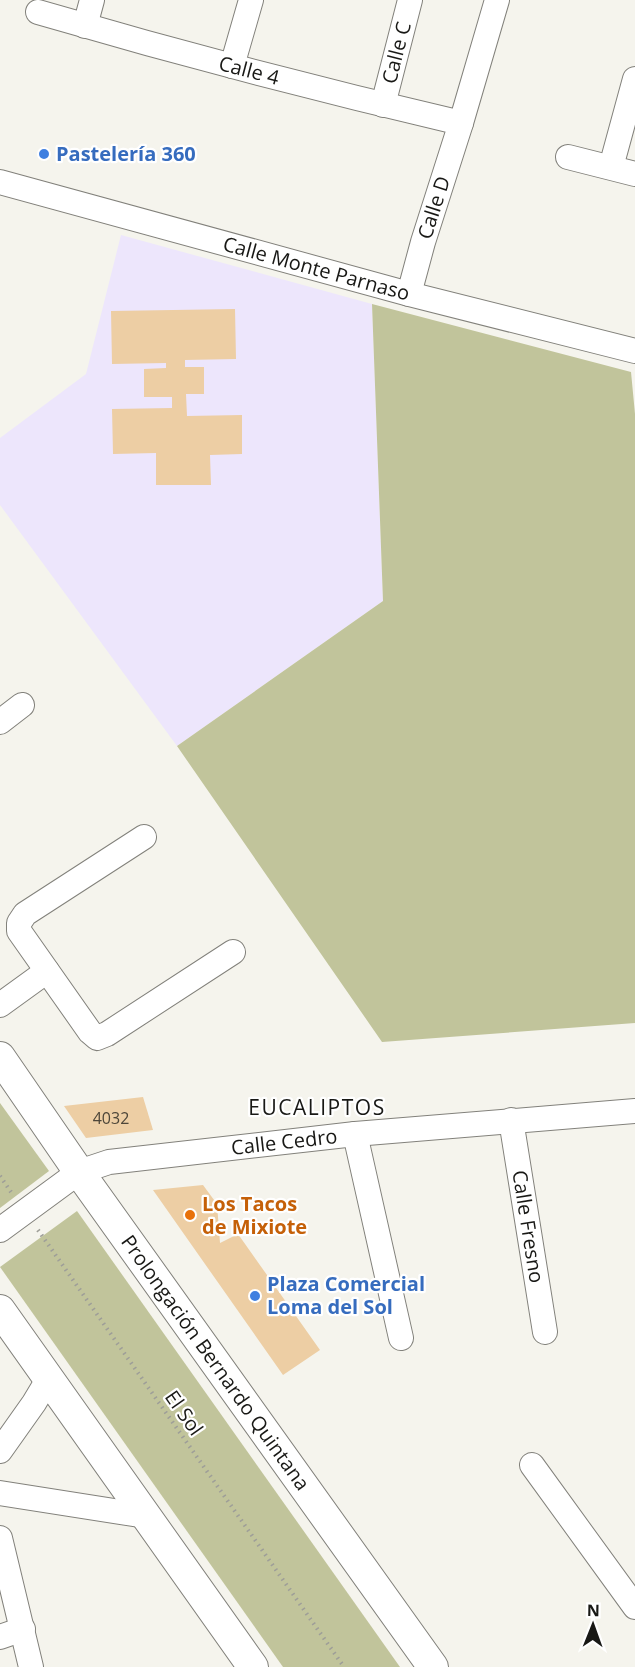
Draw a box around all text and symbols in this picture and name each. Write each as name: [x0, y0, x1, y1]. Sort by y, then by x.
street label: Calle C: [375, 19, 417, 86]
street label: Calle 4: [216, 49, 283, 91]
place label: Pastelería 360: [56, 140, 196, 167]
marker: Pastelería 360: [37, 147, 51, 161]
street label: Calle D: [411, 172, 456, 242]
street label: Calle Monte Parnaso: [220, 230, 413, 307]
district label: EUCALIPTOS: [248, 1093, 386, 1121]
house number: 4032: [93, 1107, 129, 1129]
street label: Calle Cedro: [230, 1122, 339, 1161]
street label: Calle Fresno: [506, 1168, 551, 1285]
place label: Los Tacos de Mixiote: [202, 1190, 307, 1240]
marker: Los Tacos de Mixiote: [183, 1208, 197, 1222]
street label: Prolongación Bernardo Quintana: [115, 1229, 316, 1496]
place label: Plaza Comercial Loma del Sol: [267, 1270, 425, 1320]
marker: Plaza Comercial Loma del Sol: [248, 1289, 262, 1303]
street label: El Sol: [159, 1385, 210, 1441]
north arrow: [563, 1595, 623, 1655]
text: N: [587, 1599, 600, 1621]

